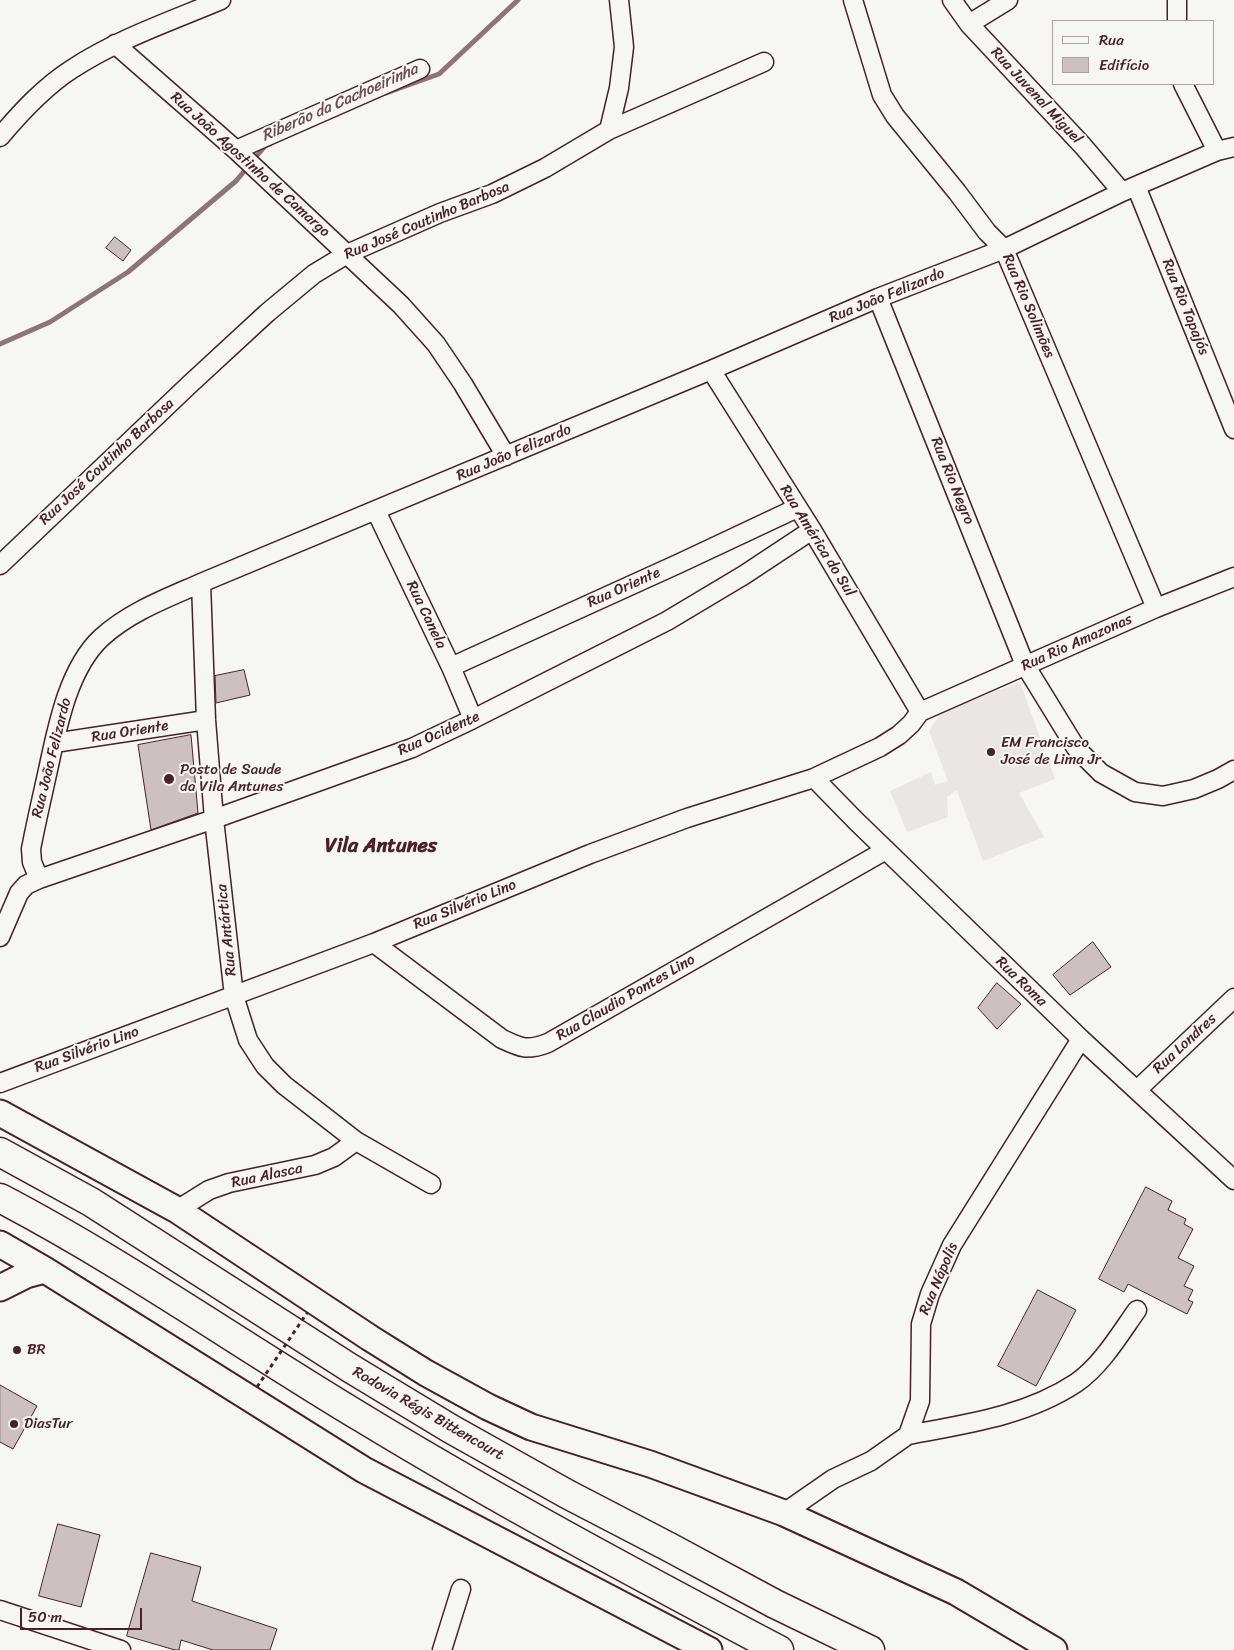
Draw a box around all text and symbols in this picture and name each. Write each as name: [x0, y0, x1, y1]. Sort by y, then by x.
legend: [1052, 20, 1214, 85]
text: Rua: [1099, 27, 1124, 53]
street label: Rua Juvenal Miguel: [987, 44, 1085, 148]
text: Edifício: [1099, 52, 1149, 78]
water label: Riberão da Cachoeirinha: [259, 60, 421, 146]
street label: Rua João Agostinho de Camargo: [167, 89, 333, 241]
street label: Rua José Coutinho Barbosa: [342, 178, 512, 264]
street label: Rua Rio Solimões: [998, 251, 1058, 361]
street label: Rua Rio Tapajós: [1158, 256, 1212, 358]
street label: Rua João Felizardo: [827, 265, 947, 327]
street label: Rua José Coutinho Barbosa: [36, 395, 178, 529]
street label: Rua João Felizardo: [454, 421, 574, 485]
street label: Rua Rio Negro: [926, 435, 978, 527]
street label: Rua América do Sul: [775, 482, 859, 600]
street label: Rua Oriente: [585, 564, 663, 612]
street label: Rua Canela: [402, 578, 450, 652]
street label: Rua Rio Amazonas: [1019, 610, 1135, 676]
street label: Rua João Felizardo: [28, 696, 76, 820]
street label: Rua Ocidente: [395, 708, 483, 760]
street label: Rua Oriente: [90, 717, 170, 747]
place label: EM Francisco José de Lima Jr: [1001, 734, 1101, 769]
marker: EM Francisco José de Lima Jr: [985, 746, 997, 758]
place label: Posto de Saude da Vila Antunes: [180, 761, 283, 796]
marker: Posto de Saude da Vila Antunes: [162, 772, 176, 786]
district label: Vila Antunes: [325, 835, 437, 859]
street label: Rua Silvério Lino: [411, 876, 519, 934]
street label: Rua Antártica: [213, 883, 241, 977]
street label: Rua Claudio Pontes Lino: [553, 951, 699, 1045]
street label: Rua Roma: [992, 953, 1050, 1011]
street label: Rua Londres: [1150, 1010, 1220, 1078]
street label: Rua Silvério Lino: [32, 1023, 142, 1077]
street label: Rua Alasca: [230, 1160, 304, 1192]
street label: Rua Nápolis: [916, 1240, 962, 1318]
place label: BR: [27, 1341, 46, 1359]
marker: BR: [11, 1344, 23, 1356]
street label: Rodovia Régis Bittencourt: [349, 1363, 507, 1465]
place label: DiasTur: [24, 1415, 72, 1433]
marker: DiasTur: [8, 1418, 20, 1430]
scale bar: [22, 1598, 145, 1630]
text: 50 m: [28, 1604, 62, 1630]

